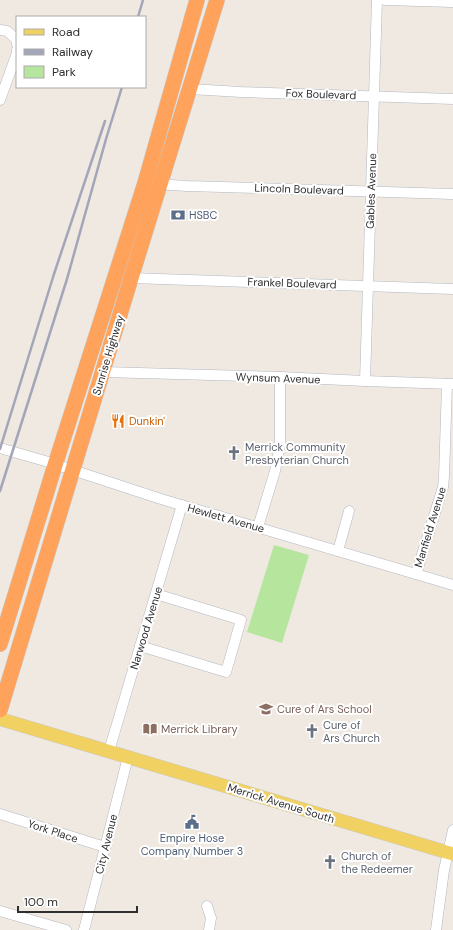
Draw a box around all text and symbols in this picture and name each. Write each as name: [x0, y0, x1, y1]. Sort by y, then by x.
legend: [16, 16, 146, 88]
text: Road: [52, 24, 80, 40]
text: Railway: [52, 44, 93, 60]
text: Park: [52, 64, 76, 80]
street label: Fox Boulevard: [286, 86, 357, 102]
street label: Gables Avenue: [363, 153, 379, 229]
street label: Lincoln Boulevard: [254, 180, 344, 198]
bank icon: HSBC: [170, 207, 186, 223]
place label: HSBC: [189, 208, 218, 222]
street label: Frankel Boulevard: [247, 274, 337, 292]
street label: Sunrise Highway: [89, 313, 127, 397]
street label: Wynsum Avenue: [235, 370, 321, 386]
restaurant icon: Dunkin': [110, 413, 126, 429]
place label: Dunkin': [129, 414, 165, 428]
place label: Merrick Community Presbyterian Church: [245, 440, 349, 467]
church icon: Merrick Community Presbyterian Church: [226, 445, 242, 461]
street label: Manfield Avenue: [411, 485, 449, 569]
street label: Hewlett Avenue: [186, 500, 266, 536]
street label: Narwood Avenue: [127, 585, 165, 671]
school or university icon: Cure of Ars School: [258, 701, 274, 717]
place label: Cure of Ars School: [277, 702, 372, 716]
place label: Cure of Ars Church: [323, 718, 380, 745]
library icon: Merrick Library: [142, 721, 158, 737]
place label: Merrick Library: [161, 722, 238, 736]
church icon: Cure of Ars Church: [304, 723, 320, 739]
street label: Merrick Avenue South: [226, 780, 336, 826]
street label: City Avenue: [92, 813, 120, 875]
public building icon: Empire Hose Company Number 3: [184, 814, 200, 830]
street label: York Place: [26, 816, 80, 846]
place label: Empire Hose Company Number 3: [141, 831, 243, 858]
place label: Church of the Redeemer: [341, 849, 413, 876]
church icon: Church of the Redeemer: [322, 854, 338, 870]
scale bar: [18, 888, 137, 914]
text: 100 m: [24, 894, 58, 910]

